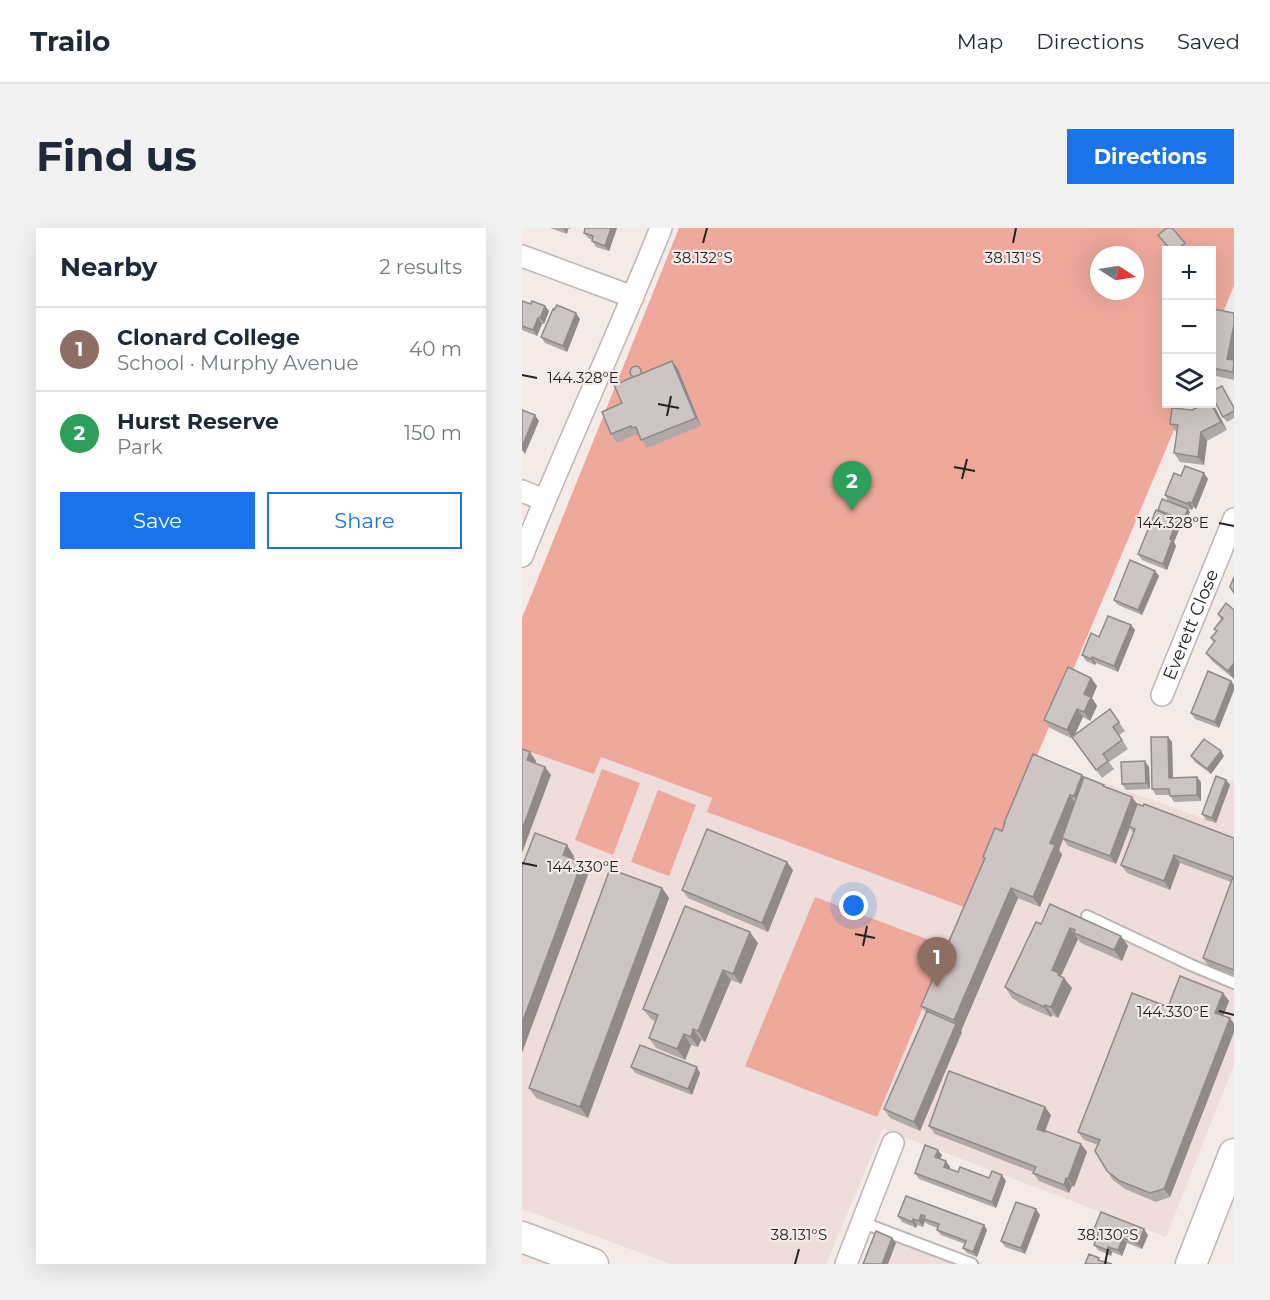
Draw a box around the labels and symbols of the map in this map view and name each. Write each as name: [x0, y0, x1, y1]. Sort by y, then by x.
north arrow: [1090, 246, 1144, 300]
text: 38.132°S: [673, 248, 733, 267]
text: 38.131°S: [985, 248, 1041, 267]
text: 144.328°E: [547, 368, 619, 387]
pin: 2: [832, 462, 872, 511]
text: 144.328°E: [1137, 513, 1209, 532]
street label: Everett Close: [1158, 566, 1223, 683]
text: 144.330°E: [547, 857, 619, 876]
your location: [839, 891, 868, 920]
pin: 1: [918, 938, 956, 987]
text: 144.330°E: [1137, 1002, 1209, 1021]
text: 38.131°S: [771, 1225, 827, 1244]
text: 38.130°S: [1078, 1225, 1138, 1244]

